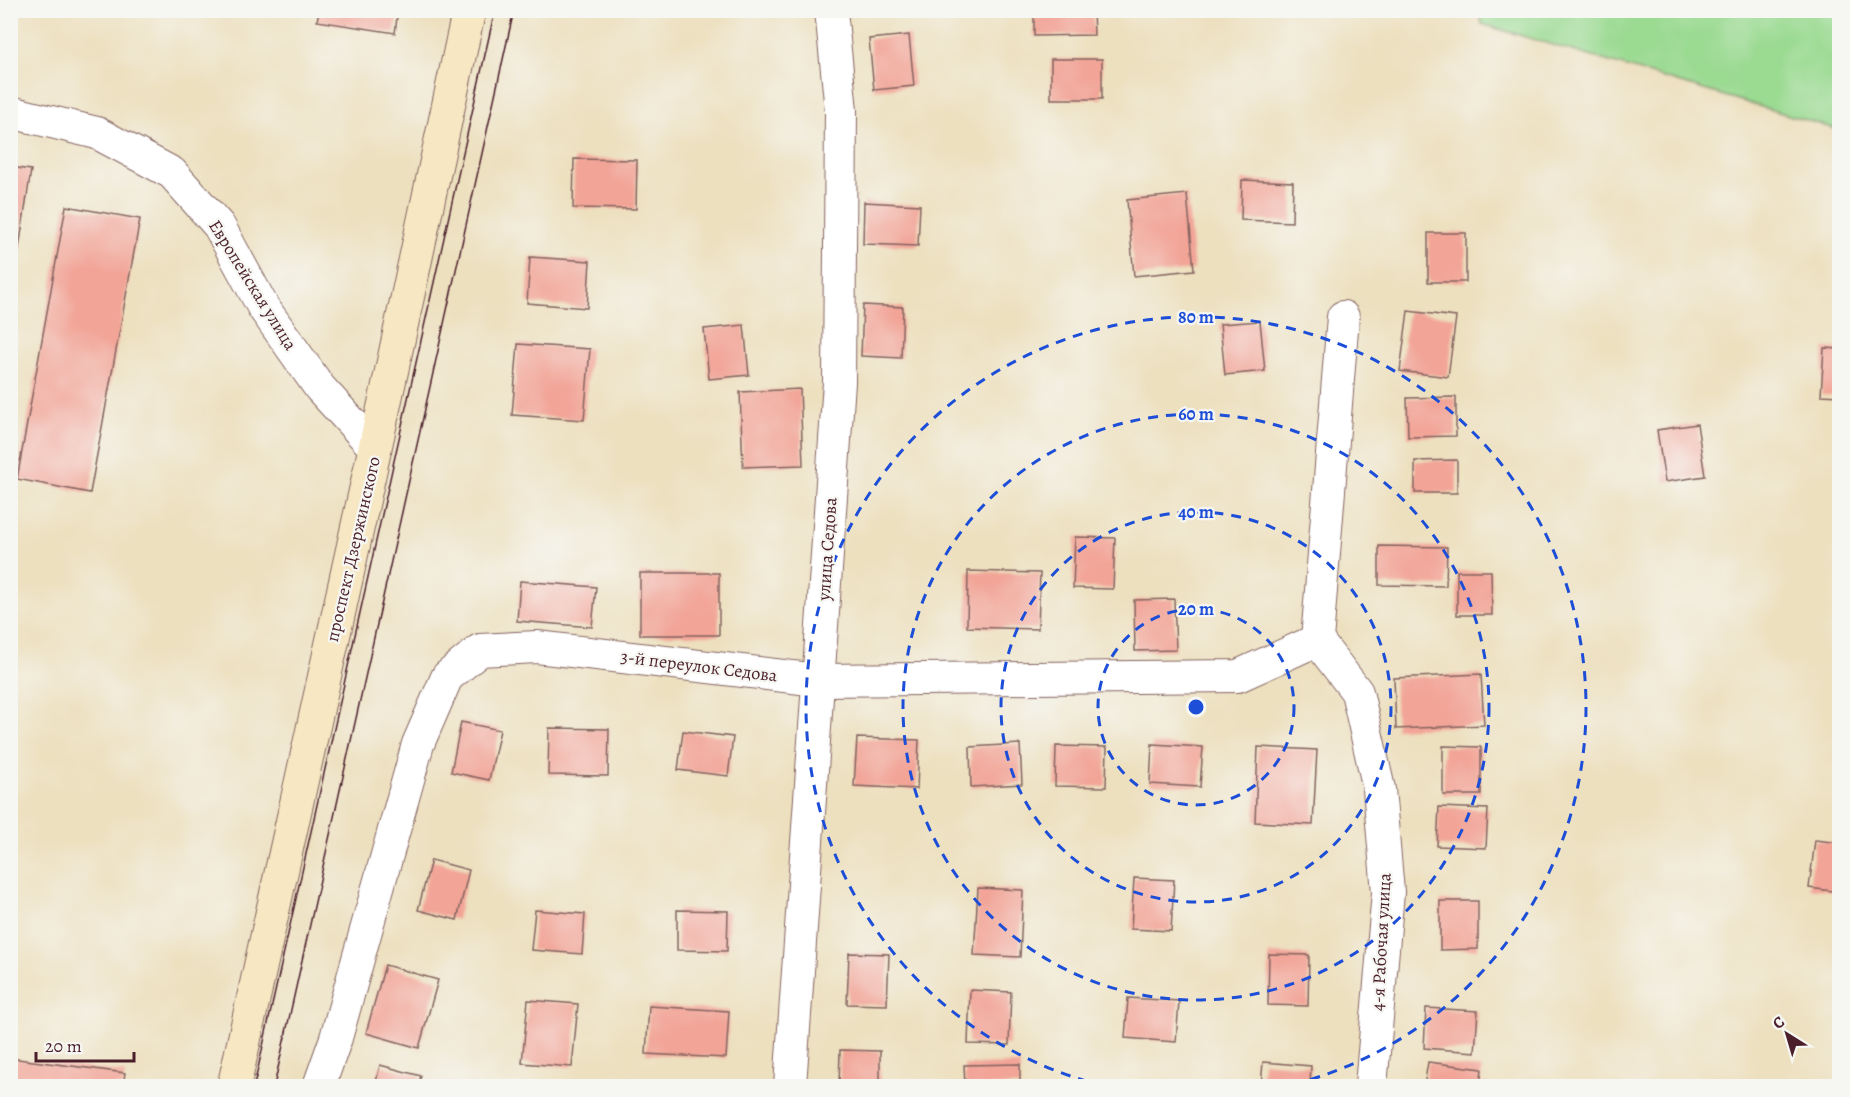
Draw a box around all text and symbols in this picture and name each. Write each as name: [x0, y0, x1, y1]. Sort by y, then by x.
street label: Европейская улица: [203, 215, 303, 355]
text: 80 m: [1178, 305, 1214, 329]
text: 60 m: [1178, 402, 1214, 426]
street label: проспект Дзержинского: [320, 454, 386, 644]
street label: улица Седова: [811, 496, 843, 602]
text: 40 m: [1178, 500, 1214, 524]
text: 20 m: [1178, 597, 1214, 621]
street label: 3-й переулок Седова: [619, 644, 779, 688]
centre of rings: [1186, 697, 1206, 717]
street label: 4-я Рабочая улица: [1365, 872, 1397, 1012]
north arrow: [1757, 1004, 1817, 1064]
text: С: [1768, 1011, 1789, 1035]
scale bar: [36, 1025, 134, 1063]
text: 20 m: [45, 1034, 82, 1058]

